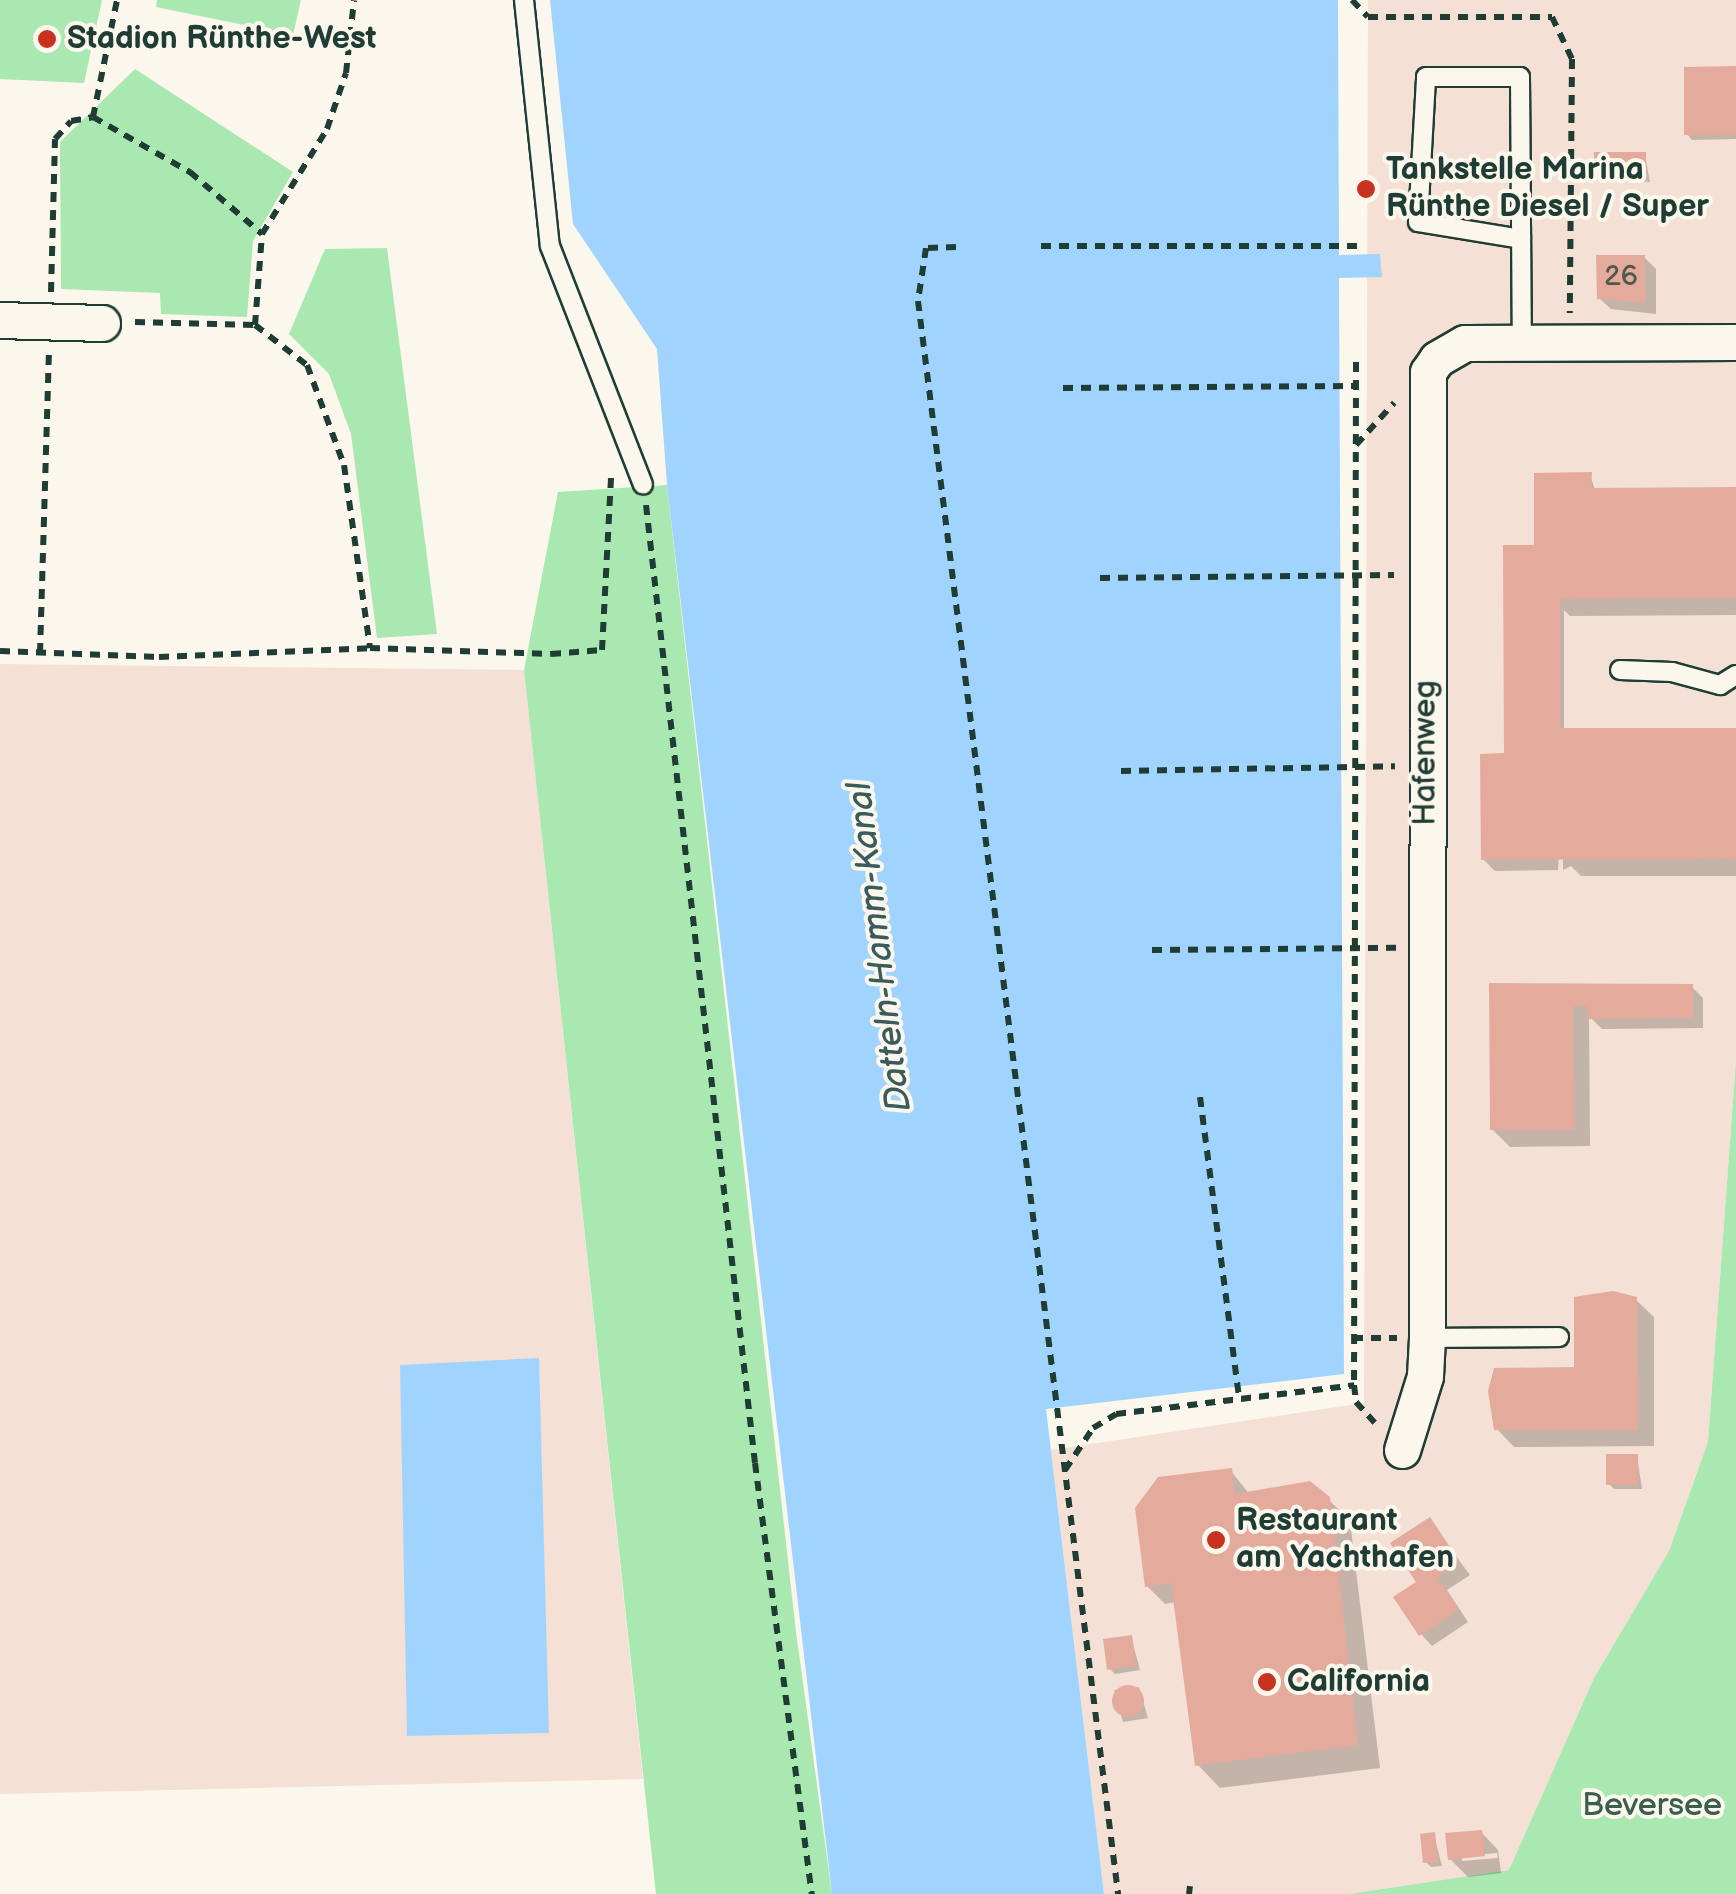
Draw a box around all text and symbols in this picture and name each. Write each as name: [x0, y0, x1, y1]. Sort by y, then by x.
place label: Stadion Rünthe-West: [67, 20, 376, 58]
marker: Stadion Rünthe-West: [36, 28, 58, 50]
place label: Tankstelle Marina Rünthe Diesel / Super: [1386, 152, 1709, 227]
marker: Tankstelle Marina Rünthe Diesel / Super: [1355, 178, 1377, 200]
house number: 26: [1604, 260, 1638, 294]
street label: Hafenweg: [1407, 680, 1445, 826]
water label: Datteln-Hamm-Kanal: [839, 780, 921, 1114]
place label: Restaurant am Yachthafen: [1236, 1503, 1454, 1578]
marker: Restaurant am Yachthafen: [1205, 1529, 1227, 1551]
place label: California: [1287, 1663, 1430, 1701]
marker: California: [1256, 1671, 1278, 1693]
park label: Beversee: [1582, 1787, 1722, 1825]

